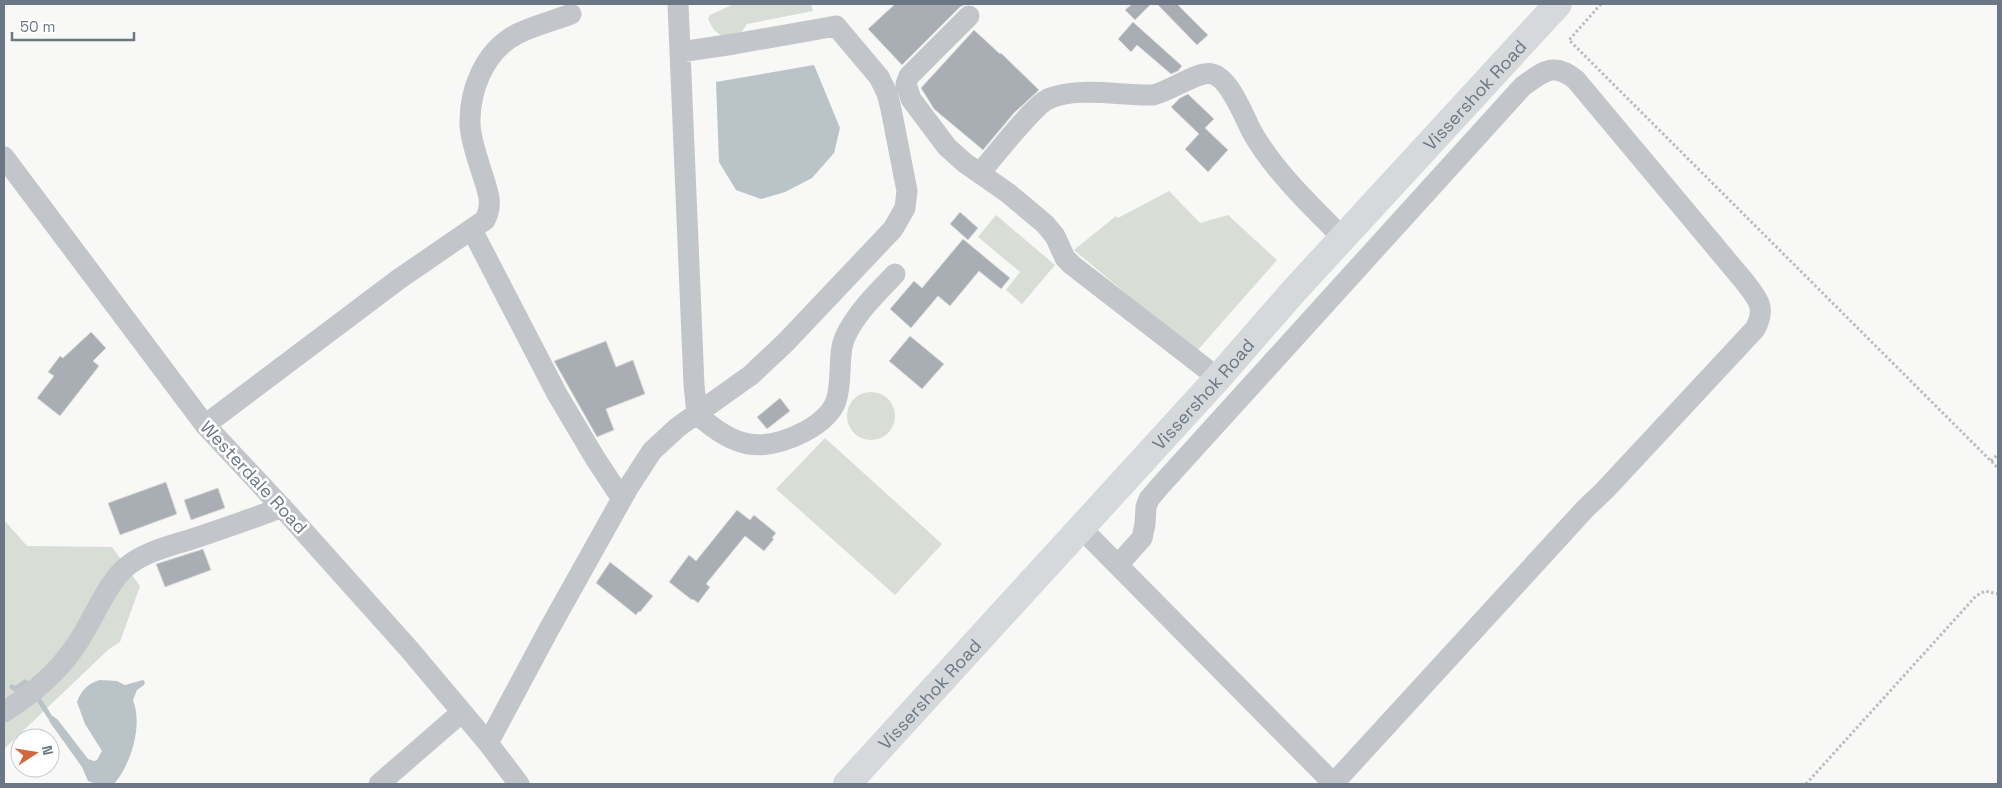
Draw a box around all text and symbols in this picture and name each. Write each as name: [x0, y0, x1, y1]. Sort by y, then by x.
scale bar: [12, 10, 135, 42]
text: 50 m: [20, 17, 55, 36]
street label: Vissershok Road: [1418, 35, 1531, 155]
street label: Vissershok Road: [1147, 333, 1259, 454]
street label: Westerdale Road: [196, 416, 312, 538]
street label: Vissershok Road: [873, 634, 986, 754]
north arrow: [10, 728, 60, 778]
text: N: [38, 744, 57, 757]

